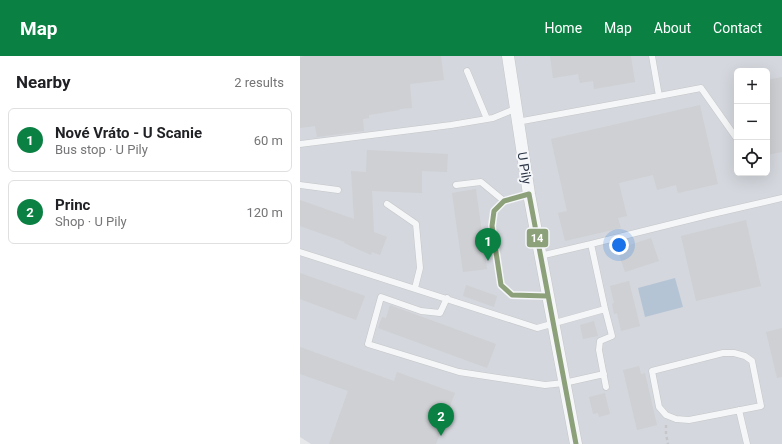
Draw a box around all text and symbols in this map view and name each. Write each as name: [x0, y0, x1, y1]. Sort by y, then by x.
text: Map: [20, 17, 58, 40]
text: Home: [544, 20, 582, 36]
text: Map: [604, 20, 632, 36]
text: About: [654, 20, 691, 36]
text: Contact: [713, 20, 762, 36]
map controls: [734, 68, 770, 176]
button: +: [734, 68, 770, 104]
text: Nearby: [16, 72, 71, 92]
text: 2 results: [234, 75, 284, 90]
button: −: [734, 104, 770, 140]
text: Nové Vráto - U Scanie: [55, 124, 202, 142]
text: 1: [26, 133, 34, 148]
text: 60 m: [254, 133, 283, 148]
button: locate: [734, 140, 770, 176]
text: Bus stop · U Pily: [55, 142, 148, 157]
street label: U Pily: [515, 151, 534, 185]
text: Princ: [55, 196, 90, 214]
text: 2: [26, 205, 34, 220]
text: 120 m: [246, 205, 283, 220]
text: Shop · U Pily: [55, 214, 127, 229]
pin: 1: [475, 228, 501, 261]
line badge: 14: [526, 228, 549, 248]
text: 14: [531, 232, 544, 245]
your location: [609, 235, 629, 255]
pin: 2: [428, 403, 454, 436]

